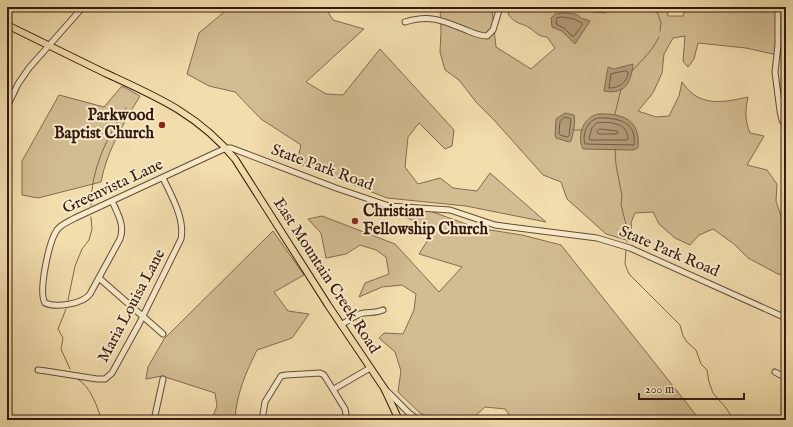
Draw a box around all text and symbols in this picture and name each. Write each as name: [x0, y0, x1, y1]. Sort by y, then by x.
place label: Parkwood Baptist Church: [54, 106, 154, 144]
marker: Parkwood Baptist Church: [157, 120, 167, 130]
street label: State Park Road: [268, 140, 376, 196]
street label: Greenvista Lane: [60, 155, 166, 219]
street label: East Mountain Creek Road: [268, 194, 384, 358]
place label: Christian Fellowship Church: [363, 202, 488, 240]
marker: Christian Fellowship Church: [350, 216, 360, 226]
street label: State Park Road: [616, 222, 723, 282]
street label: Maria Louisa Lane: [94, 246, 170, 366]
scale bar: [639, 375, 744, 401]
text: 200 m: [645, 382, 674, 397]

